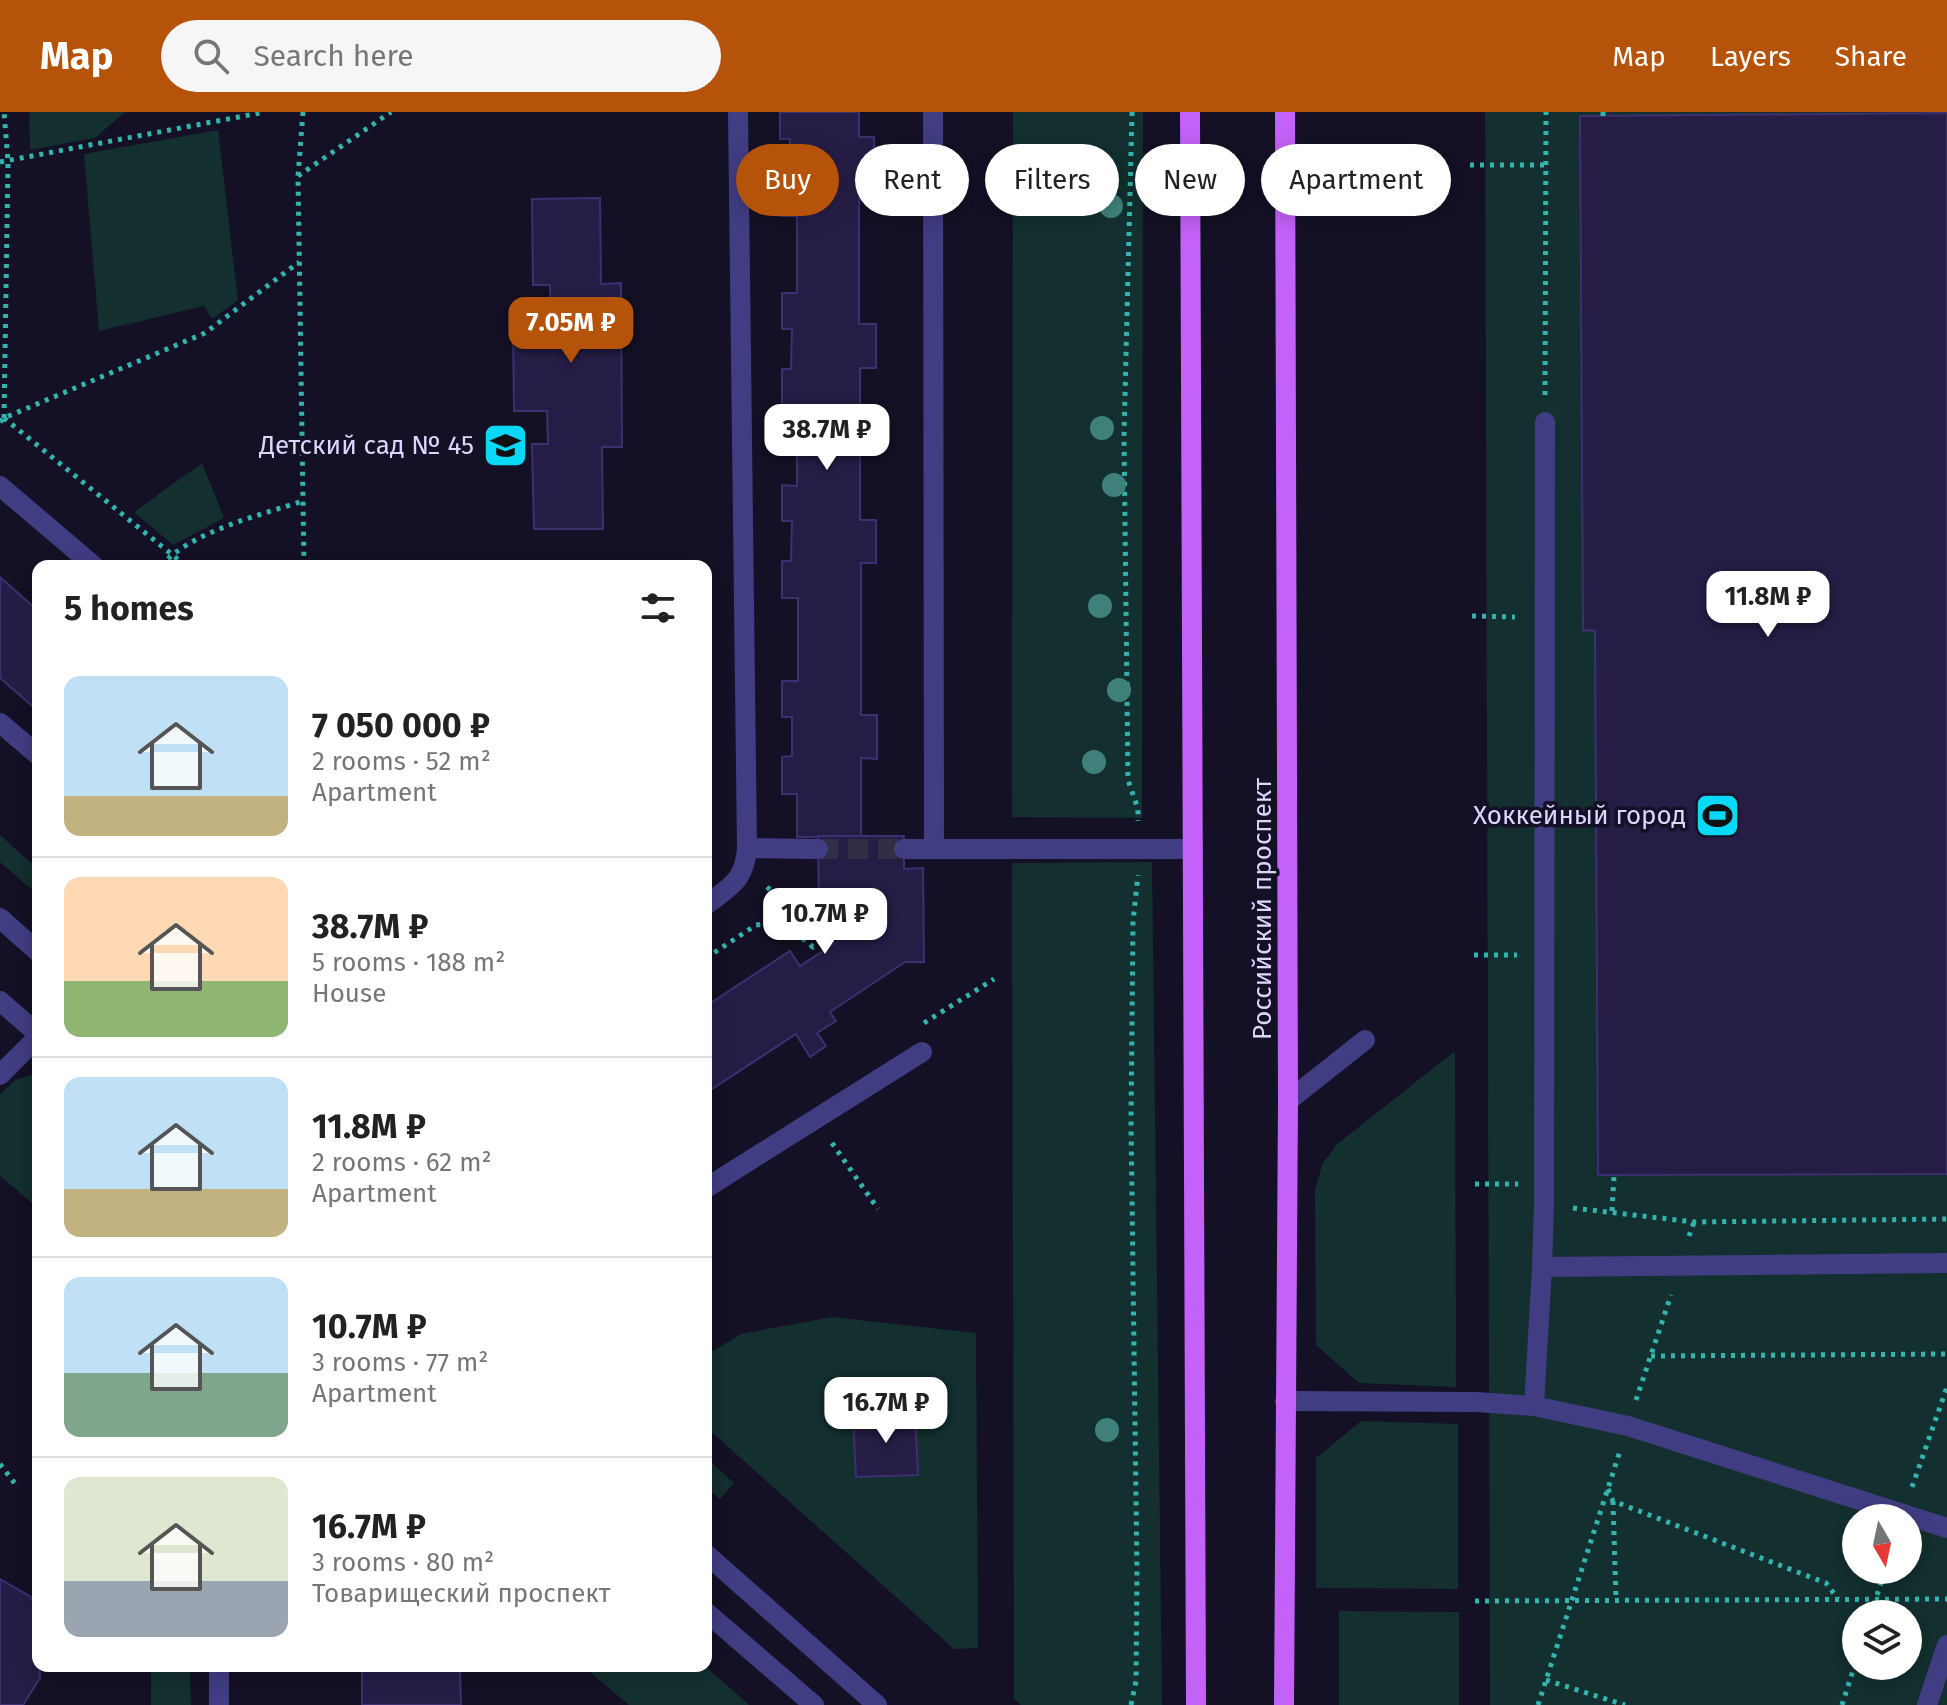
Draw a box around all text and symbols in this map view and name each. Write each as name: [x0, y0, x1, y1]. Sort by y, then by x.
search box: [161, 20, 721, 92]
text: Map: [40, 33, 113, 79]
icon: search: [189, 34, 233, 78]
text: Search here: [253, 38, 414, 74]
text: Map: [1612, 40, 1666, 73]
text: Layers: [1710, 40, 1791, 73]
text: Share: [1835, 40, 1907, 73]
chip: Buy: [736, 144, 839, 216]
chip: Rent: [855, 144, 969, 216]
chip: Filters: [985, 144, 1119, 216]
chip: New: [1135, 144, 1245, 216]
chip: Apartment: [1261, 144, 1451, 216]
pin: 7.05M ₽: [497, 297, 645, 365]
text: 7.05M ₽: [526, 307, 616, 338]
pin: 38.7M ₽: [753, 404, 901, 472]
text: 38.7M ₽: [782, 414, 872, 445]
school or university icon: Детский сад № 45: [481, 421, 529, 469]
place label: Детский сад № 45: [258, 430, 474, 461]
pin: 11.8M ₽: [1694, 571, 1842, 639]
text: 11.8M ₽: [1724, 581, 1812, 612]
icon: filters: [636, 586, 680, 630]
text: 5 homes: [64, 588, 194, 629]
text: 7 050 000 ₽: [312, 705, 490, 746]
icon: home: [128, 708, 224, 804]
text: 2 rooms · 52 m²: [312, 746, 491, 777]
text: Apartment: [312, 777, 437, 808]
street label: Российский проспект: [1247, 778, 1278, 1040]
sports icon: Хоккейный город: [1693, 791, 1741, 839]
place label: Хоккейный город: [1473, 800, 1686, 831]
pin: 10.7M ₽: [751, 888, 899, 956]
text: 10.7M ₽: [781, 898, 869, 929]
text: 38.7M ₽: [312, 906, 429, 947]
icon: home: [128, 909, 224, 1005]
text: 5 rooms · 188 m²: [312, 947, 505, 978]
text: House: [312, 978, 386, 1009]
text: 11.8M ₽: [312, 1106, 426, 1147]
icon: home: [128, 1109, 224, 1205]
text: 2 rooms · 62 m²: [312, 1147, 492, 1178]
text: Apartment: [312, 1178, 437, 1209]
text: 10.7M ₽: [312, 1306, 427, 1347]
icon: home: [128, 1309, 224, 1405]
text: 3 rooms · 77 m²: [312, 1347, 488, 1378]
pin: 16.7M ₽: [812, 1377, 960, 1445]
text: Apartment: [312, 1378, 437, 1409]
text: 16.7M ₽: [842, 1387, 930, 1418]
north arrow: [1842, 1504, 1922, 1584]
map controls: [1842, 1504, 1922, 1680]
text: 16.7M ₽: [312, 1506, 426, 1547]
icon: home: [128, 1509, 224, 1605]
text: 3 rooms · 80 m²: [312, 1547, 494, 1578]
text: Товарищеский проспект: [312, 1578, 611, 1609]
button: layers: [1842, 1600, 1922, 1680]

